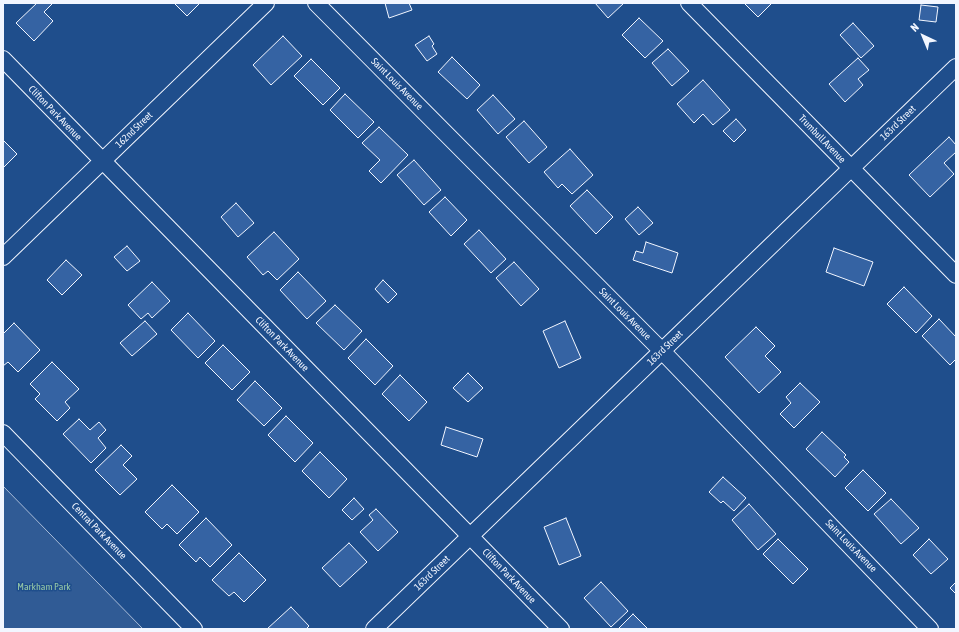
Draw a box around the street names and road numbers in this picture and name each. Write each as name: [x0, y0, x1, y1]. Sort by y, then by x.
street label: Saint Louis Avenue: [369, 56, 425, 112]
street label: Clifton Park Avenue: [26, 83, 84, 143]
street label: 163rd Street: [878, 103, 918, 143]
street label: 162nd Street: [113, 109, 155, 151]
street label: Trumbull Avenue: [796, 112, 848, 166]
street label: Saint Louis Avenue: [597, 286, 653, 342]
street label: Clifton Park Avenue: [253, 314, 311, 374]
street label: 163rd Street: [645, 328, 685, 368]
street label: Central Park Avenue: [69, 500, 129, 562]
street label: Saint Louis Avenue: [823, 517, 879, 575]
street label: Clifton Park Avenue: [480, 546, 538, 606]
street label: 163rd Street: [412, 553, 452, 593]

